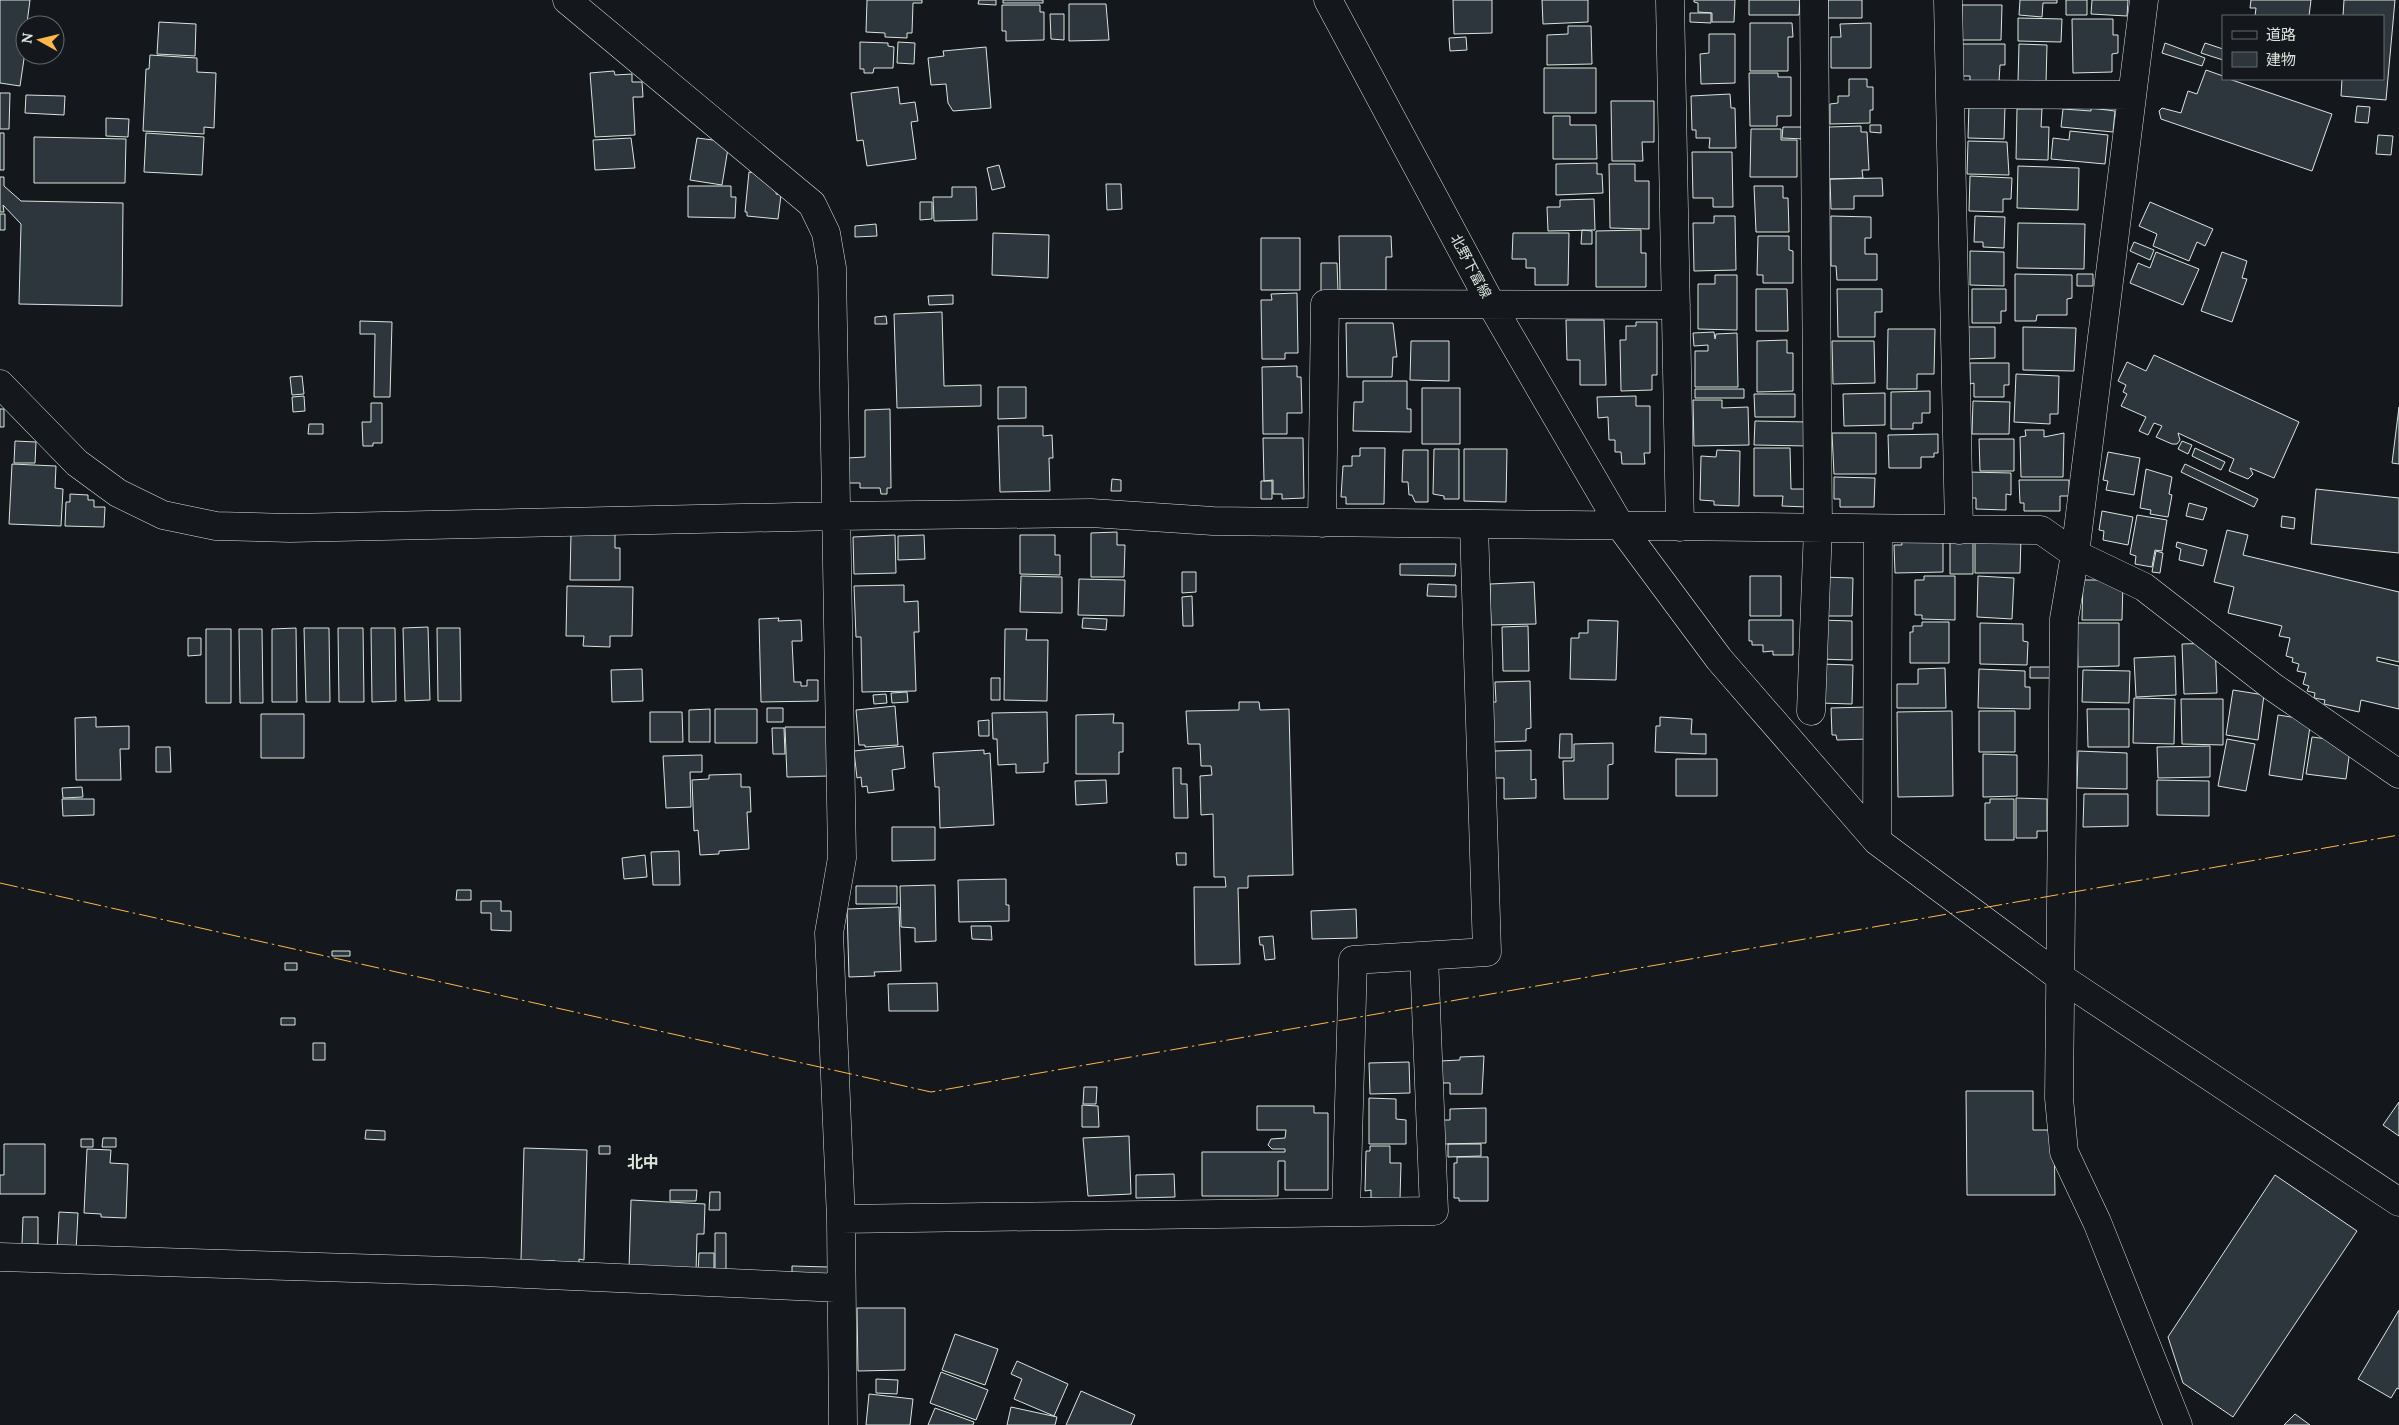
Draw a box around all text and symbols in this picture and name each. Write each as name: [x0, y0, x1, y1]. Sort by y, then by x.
north arrow: [15, 15, 65, 65]
legend: [2222, 15, 2384, 80]
text: 道路: [2266, 25, 2296, 44]
text: N: [17, 31, 37, 45]
text: 建物: [2266, 50, 2296, 69]
street label: 北野下富線: [1447, 231, 1495, 301]
district label: 北中: [627, 1152, 659, 1172]

